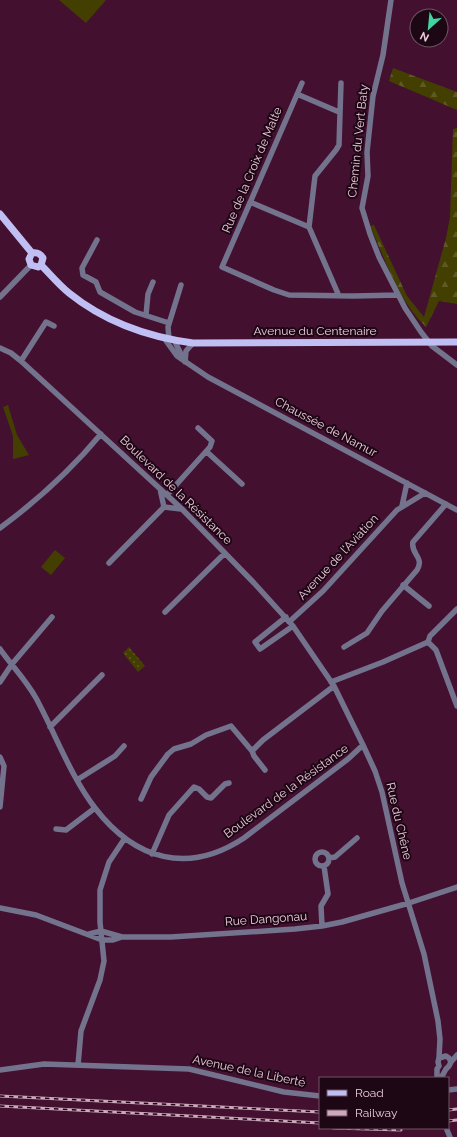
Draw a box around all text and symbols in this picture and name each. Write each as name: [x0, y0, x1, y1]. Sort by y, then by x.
north arrow: [409, 8, 449, 48]
text: N: [418, 29, 431, 44]
street label: Chemin du Vert Baty: [345, 83, 371, 198]
street label: Rue de la Croix de Malte: [219, 105, 285, 235]
street label: Avenue du Centenaire: [253, 324, 377, 338]
street label: Chaussée de Namur: [273, 394, 380, 460]
street label: Boulevard de la Résistance: [117, 433, 235, 547]
street label: Avenue de l'Aviation: [295, 511, 381, 603]
street label: Boulevard de la Résistance: [221, 741, 351, 841]
street label: Rue du Chêne: [383, 781, 415, 861]
street label: Rue Dangonau: [224, 909, 308, 929]
street label: Avenue de la Liberté: [191, 1052, 307, 1090]
legend: [319, 1077, 449, 1129]
text: Road: [355, 1086, 384, 1100]
text: Railway: [355, 1106, 398, 1120]

